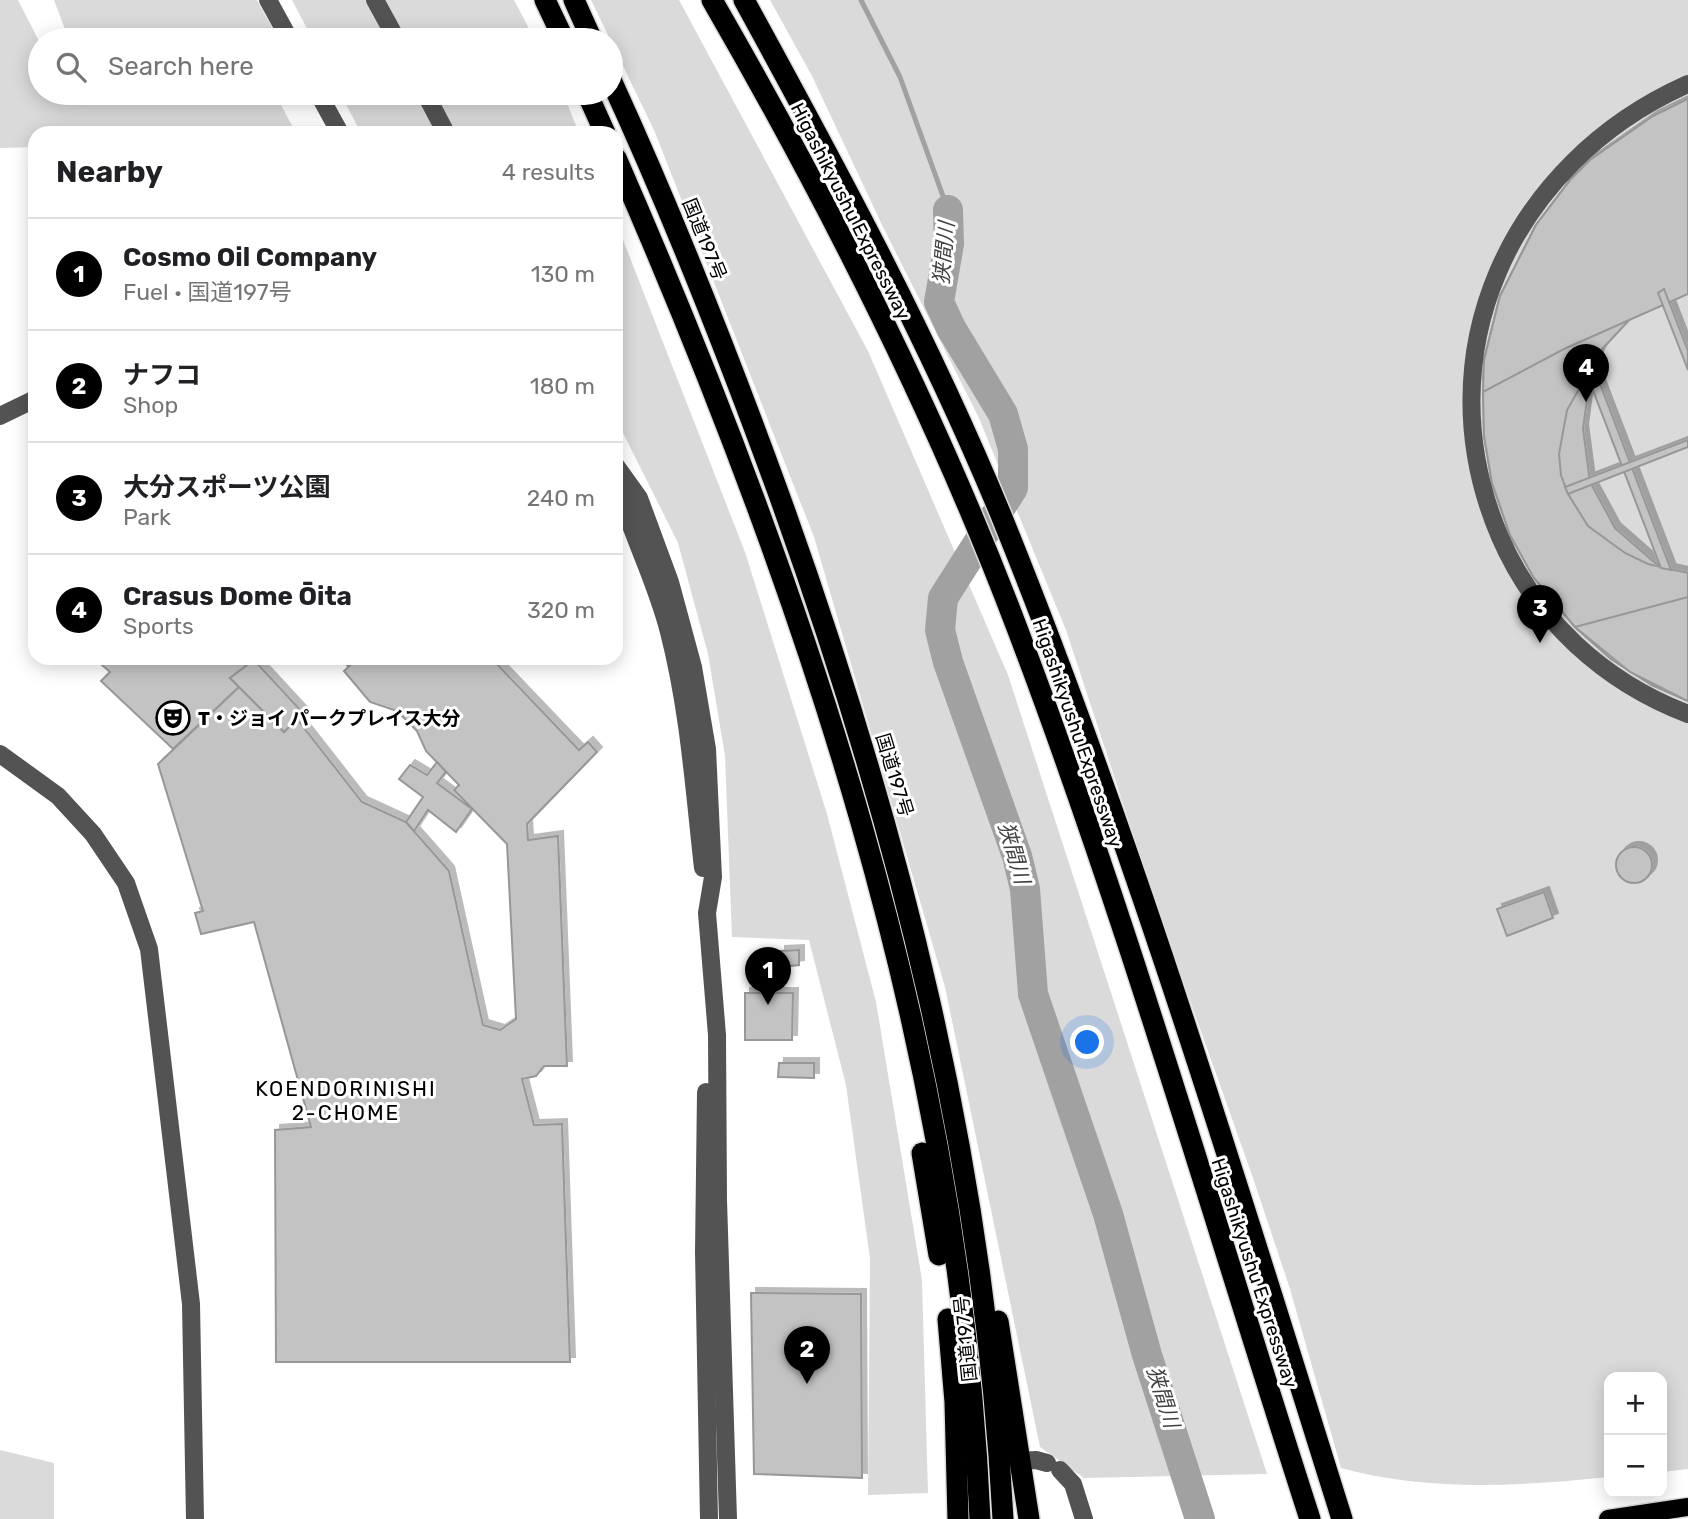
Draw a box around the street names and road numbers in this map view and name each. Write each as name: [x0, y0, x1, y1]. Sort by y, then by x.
street label: Higashikyushu Expressway: [786, 99, 915, 324]
street label: 国道197号: [678, 195, 731, 283]
street label: Higashikyushu Expressway: [1027, 616, 1128, 851]
street label: 国道197号: [871, 731, 918, 820]
street label: Higashikyushu Expressway: [1206, 1155, 1303, 1391]
street label: 国道197号: [950, 1295, 981, 1383]

